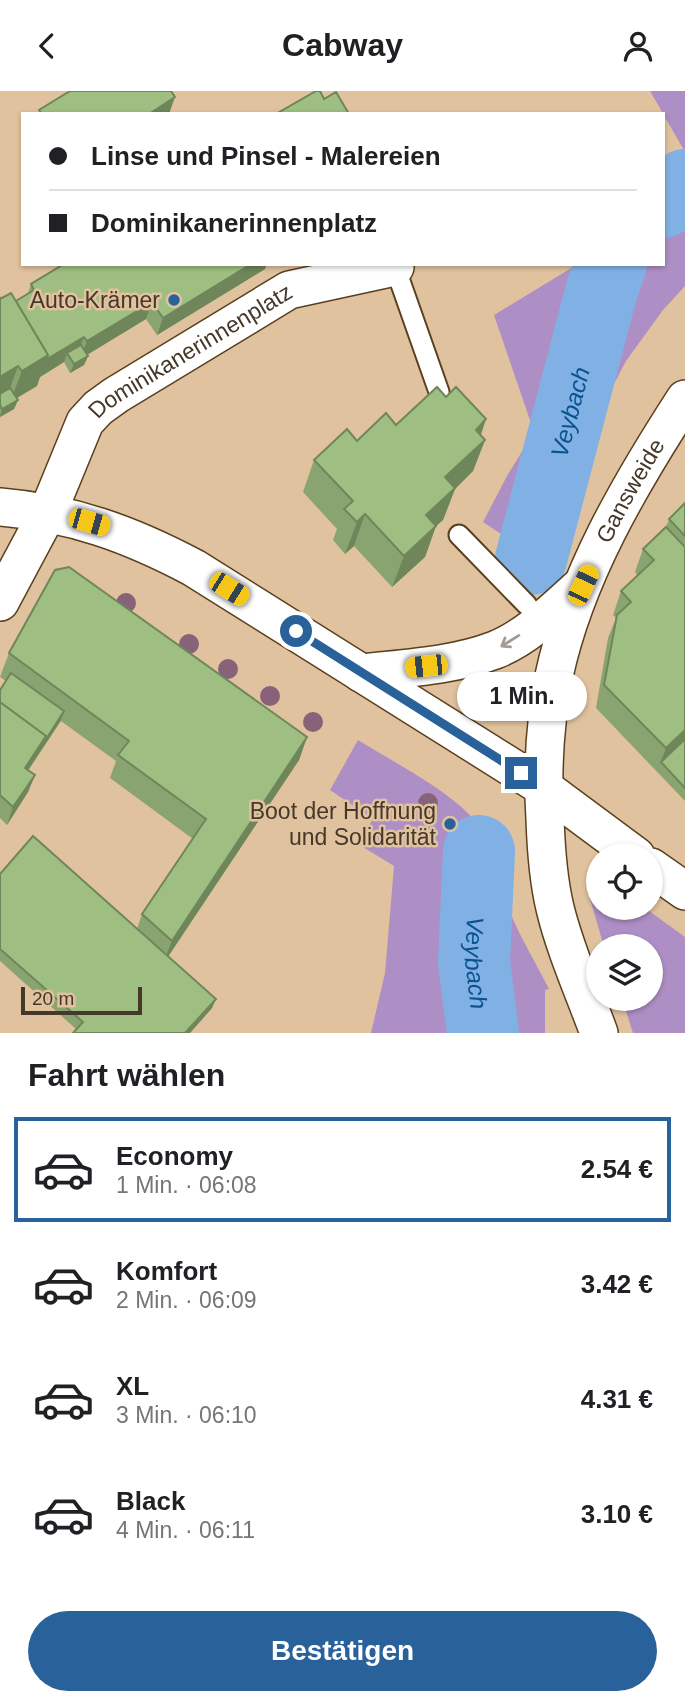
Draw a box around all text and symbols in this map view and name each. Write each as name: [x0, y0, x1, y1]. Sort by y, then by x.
icon: back: [28, 27, 66, 65]
text: Cabway: [282, 27, 403, 63]
icon: person: [619, 27, 657, 65]
text: Linse und Pinsel - Malereien: [91, 141, 441, 171]
text: Dominikanerinnenplatz: [91, 208, 377, 238]
street label: Dominikanerinnenplatz: [83, 278, 297, 423]
place label: Auto-Krämer: [30, 287, 160, 313]
marker: Auto-Krämer: [166, 292, 182, 308]
water label: Veybach: [545, 364, 594, 460]
street label: Gansweide: [591, 434, 670, 547]
car: [66, 506, 113, 538]
car: [565, 562, 602, 608]
car: [206, 569, 253, 609]
route start: [280, 615, 312, 647]
one-way arrow: [500, 635, 520, 649]
car: [405, 653, 448, 679]
callout: 1 Min.: [456, 671, 586, 721]
text: 1 Min.: [489, 683, 555, 709]
route end: [505, 757, 537, 789]
place label: Boot der Hoffnung und Solidarität: [250, 798, 437, 850]
marker: Boot der Hoffnung und Solidarität: [442, 816, 458, 832]
map controls: [586, 843, 663, 1011]
button: locate: [586, 843, 663, 920]
water label: Veybach: [460, 916, 493, 1010]
button: layers: [586, 934, 663, 1011]
scale bar: [21, 984, 142, 1016]
text: 20 m: [32, 988, 74, 1009]
text: Fahrt wählen: [28, 1057, 225, 1093]
icon: car: [32, 1138, 95, 1201]
text: Economy: [116, 1141, 233, 1171]
text: 2.54 €: [581, 1154, 653, 1184]
text: 1 Min. · 06:08: [116, 1172, 257, 1198]
icon: car: [32, 1253, 95, 1316]
text: Komfort: [116, 1256, 217, 1286]
text: 3.42 €: [581, 1269, 653, 1299]
text: 2 Min. · 06:09: [116, 1287, 257, 1313]
icon: car: [32, 1368, 95, 1431]
text: XL: [116, 1371, 149, 1401]
text: 4.31 €: [581, 1384, 653, 1414]
text: 3 Min. · 06:10: [116, 1402, 257, 1428]
icon: car: [32, 1483, 95, 1546]
text: Black: [116, 1486, 185, 1516]
text: 3.10 €: [581, 1499, 653, 1529]
text: 4 Min. · 06:11: [116, 1517, 255, 1543]
button: Bestätigen: [28, 1611, 657, 1691]

